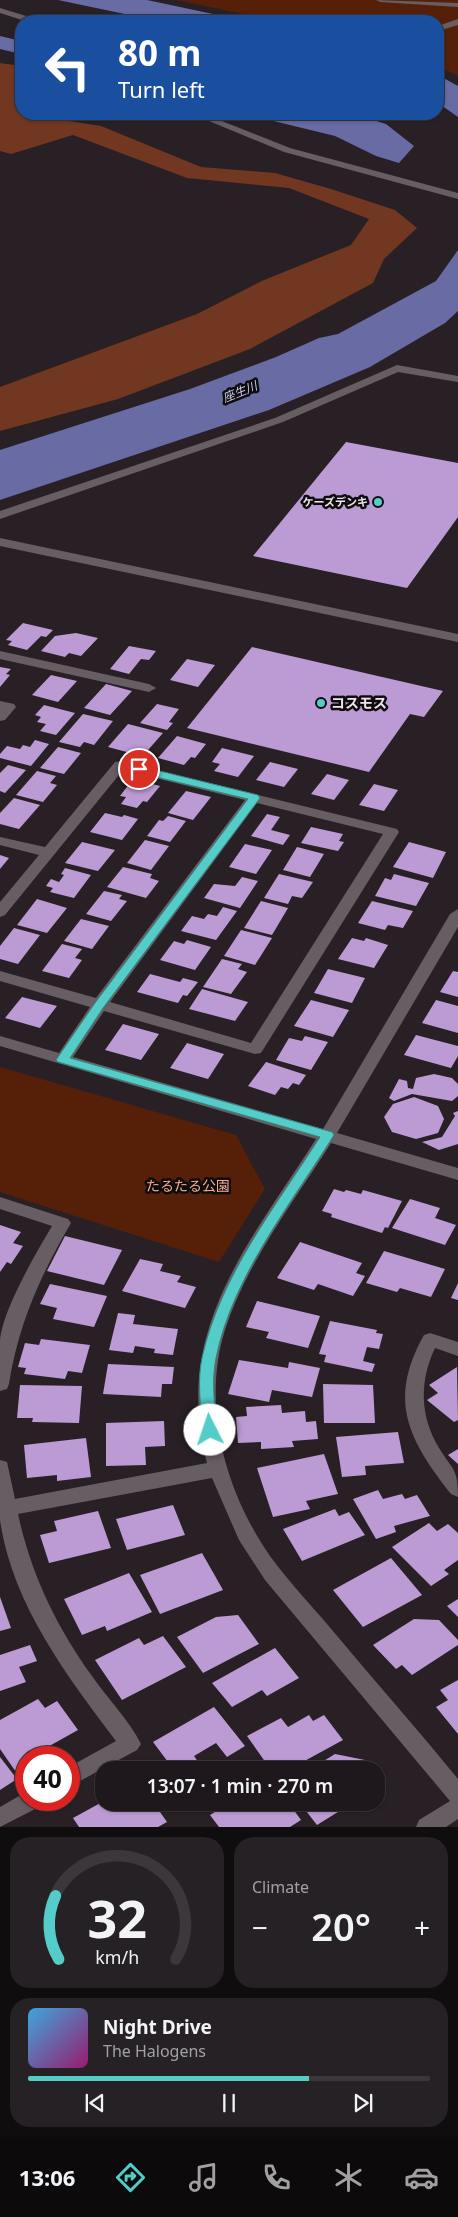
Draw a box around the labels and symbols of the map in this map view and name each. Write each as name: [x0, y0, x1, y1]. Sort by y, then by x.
water label: 座生川: [220, 376, 262, 406]
place label: ケーズデンキ: [303, 494, 368, 509]
marker: ケーズデンキ: [372, 496, 384, 508]
place label: コスモス: [331, 693, 387, 712]
marker: コスモス: [315, 697, 327, 709]
pin: [118, 748, 160, 790]
park label: たるたる公園: [146, 1176, 230, 1195]
position arrow: [183, 1403, 235, 1455]
speed limit sign: 40: [15, 1746, 80, 1811]

